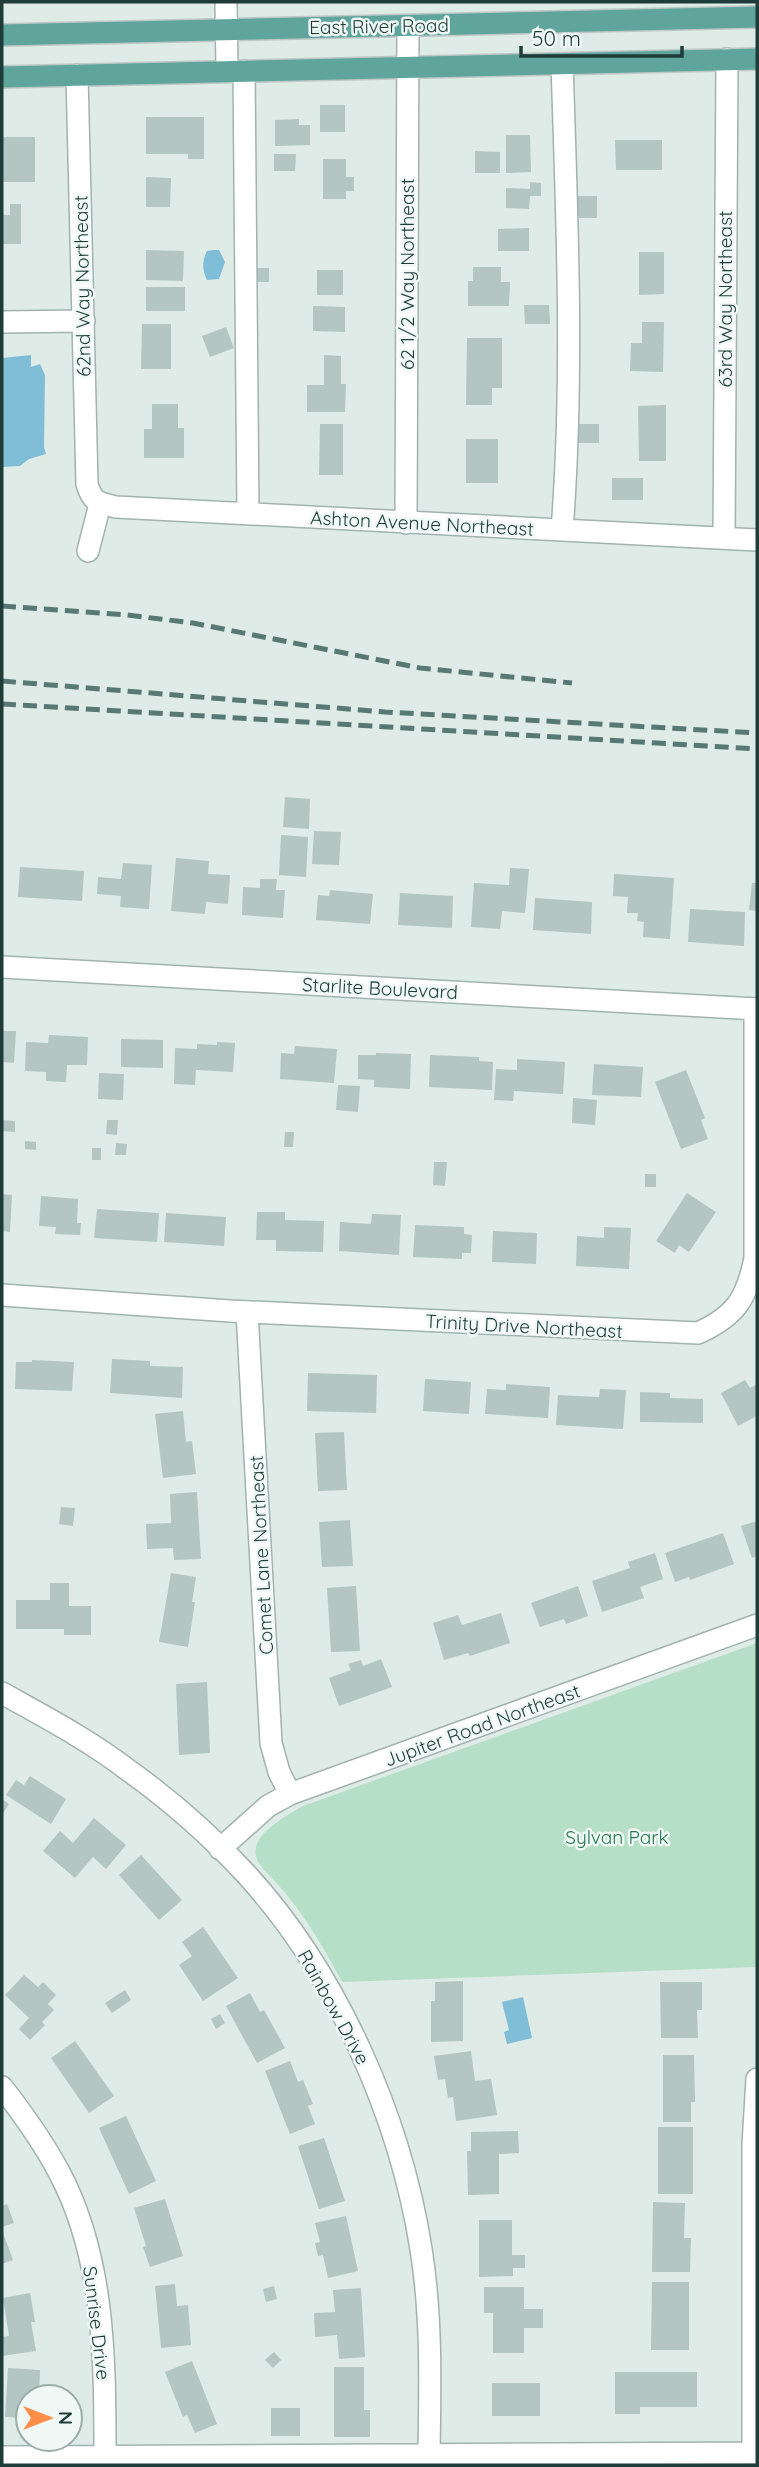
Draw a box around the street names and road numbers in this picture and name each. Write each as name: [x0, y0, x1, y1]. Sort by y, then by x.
street label: East River Road: [309, 13, 449, 39]
street label: 62 1/2 Way Northeast: [395, 178, 419, 370]
street label: 62nd Way Northeast: [68, 195, 96, 377]
street label: 63rd Way Northeast: [713, 211, 737, 388]
street label: Ashton Avenue Northeast: [310, 505, 534, 541]
street label: Starlite Boulevard: [301, 972, 459, 1004]
street label: Trinity Drive Northeast: [425, 1309, 623, 1343]
street label: Comet Lane Northeast: [244, 1455, 278, 1655]
street label: Jupiter Road Northeast: [381, 1678, 583, 1772]
street label: Rainbow Drive: [293, 1945, 375, 2069]
street label: Sunrise Drive: [78, 2265, 116, 2381]

